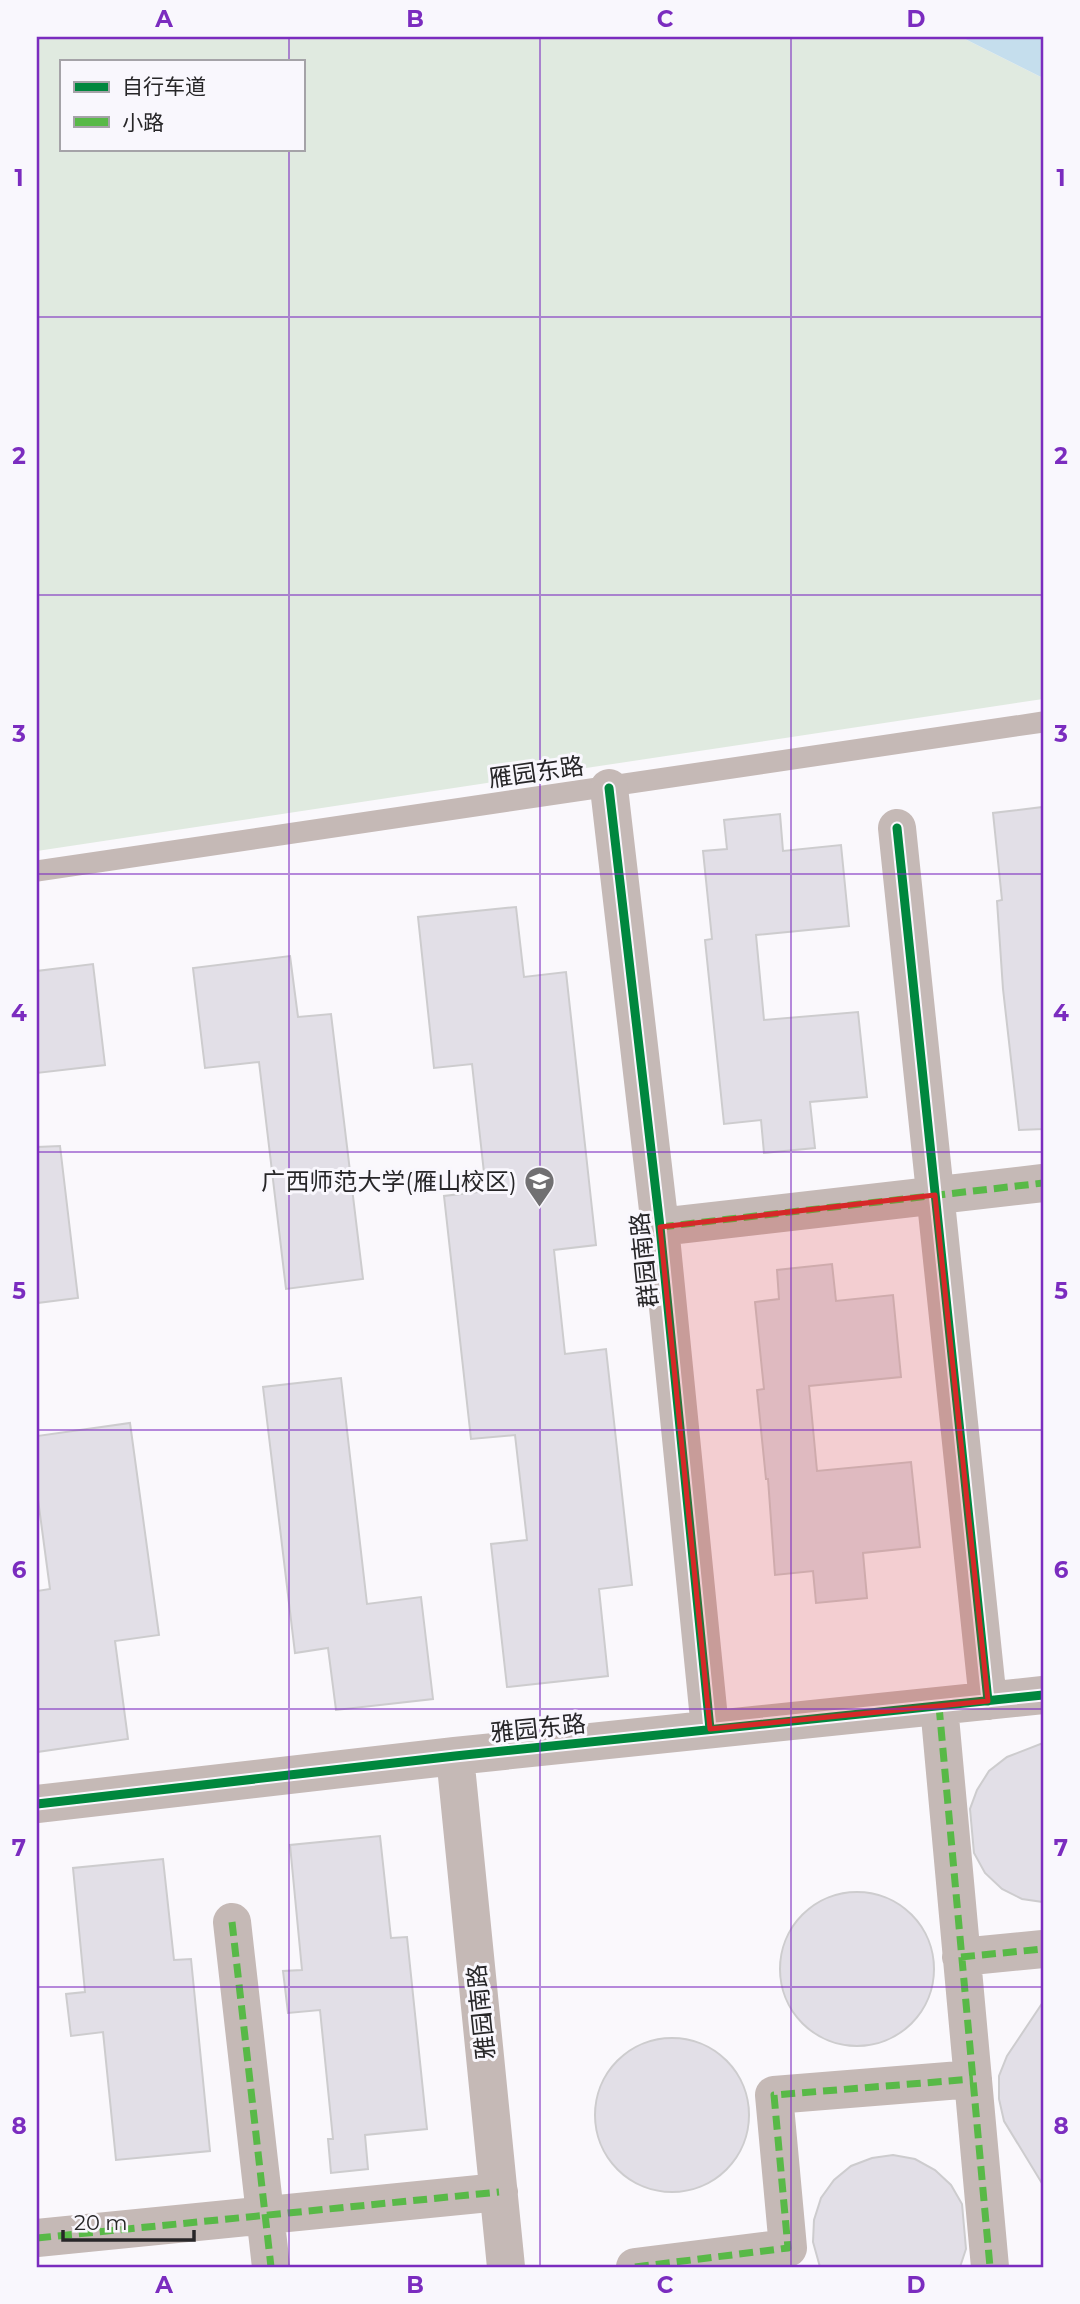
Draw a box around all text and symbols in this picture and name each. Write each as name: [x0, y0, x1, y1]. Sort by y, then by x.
text: A: [154, 5, 173, 33]
text: B: [406, 5, 424, 33]
text: C: [657, 5, 674, 33]
text: D: [907, 5, 926, 33]
legend: [60, 60, 304, 150]
text: 自行车道: [122, 74, 206, 99]
text: 小路: [122, 110, 164, 135]
text: 1: [14, 164, 24, 192]
text: 1: [1056, 164, 1066, 192]
text: 2: [12, 442, 26, 470]
text: 2: [1054, 442, 1068, 470]
text: 3: [11, 720, 26, 748]
text: 3: [1053, 720, 1068, 748]
street label: 雁园东路: [486, 751, 586, 793]
text: 4: [11, 999, 27, 1027]
text: 4: [1053, 999, 1069, 1027]
school or university icon: 广西师范大学(雁山校区): [523, 1164, 557, 1208]
place label: 广西师范大学(雁山校区): [261, 1167, 517, 1196]
street label: 群园南路: [625, 1211, 663, 1309]
text: 5: [12, 1277, 26, 1305]
text: 5: [1054, 1277, 1068, 1305]
text: 6: [12, 1556, 27, 1584]
text: 6: [1054, 1556, 1069, 1584]
street label: 雅园东路: [489, 1709, 587, 1747]
text: 7: [12, 1834, 26, 1862]
text: 7: [1054, 1834, 1068, 1862]
street label: 雅园南路: [462, 1963, 500, 2061]
text: 8: [11, 2112, 27, 2140]
text: 8: [1053, 2112, 1069, 2140]
scale bar: [63, 2199, 194, 2243]
text: 20 m: [74, 2210, 128, 2235]
text: A: [154, 2271, 173, 2299]
text: B: [406, 2271, 424, 2299]
text: C: [657, 2271, 674, 2299]
text: D: [907, 2271, 926, 2299]

